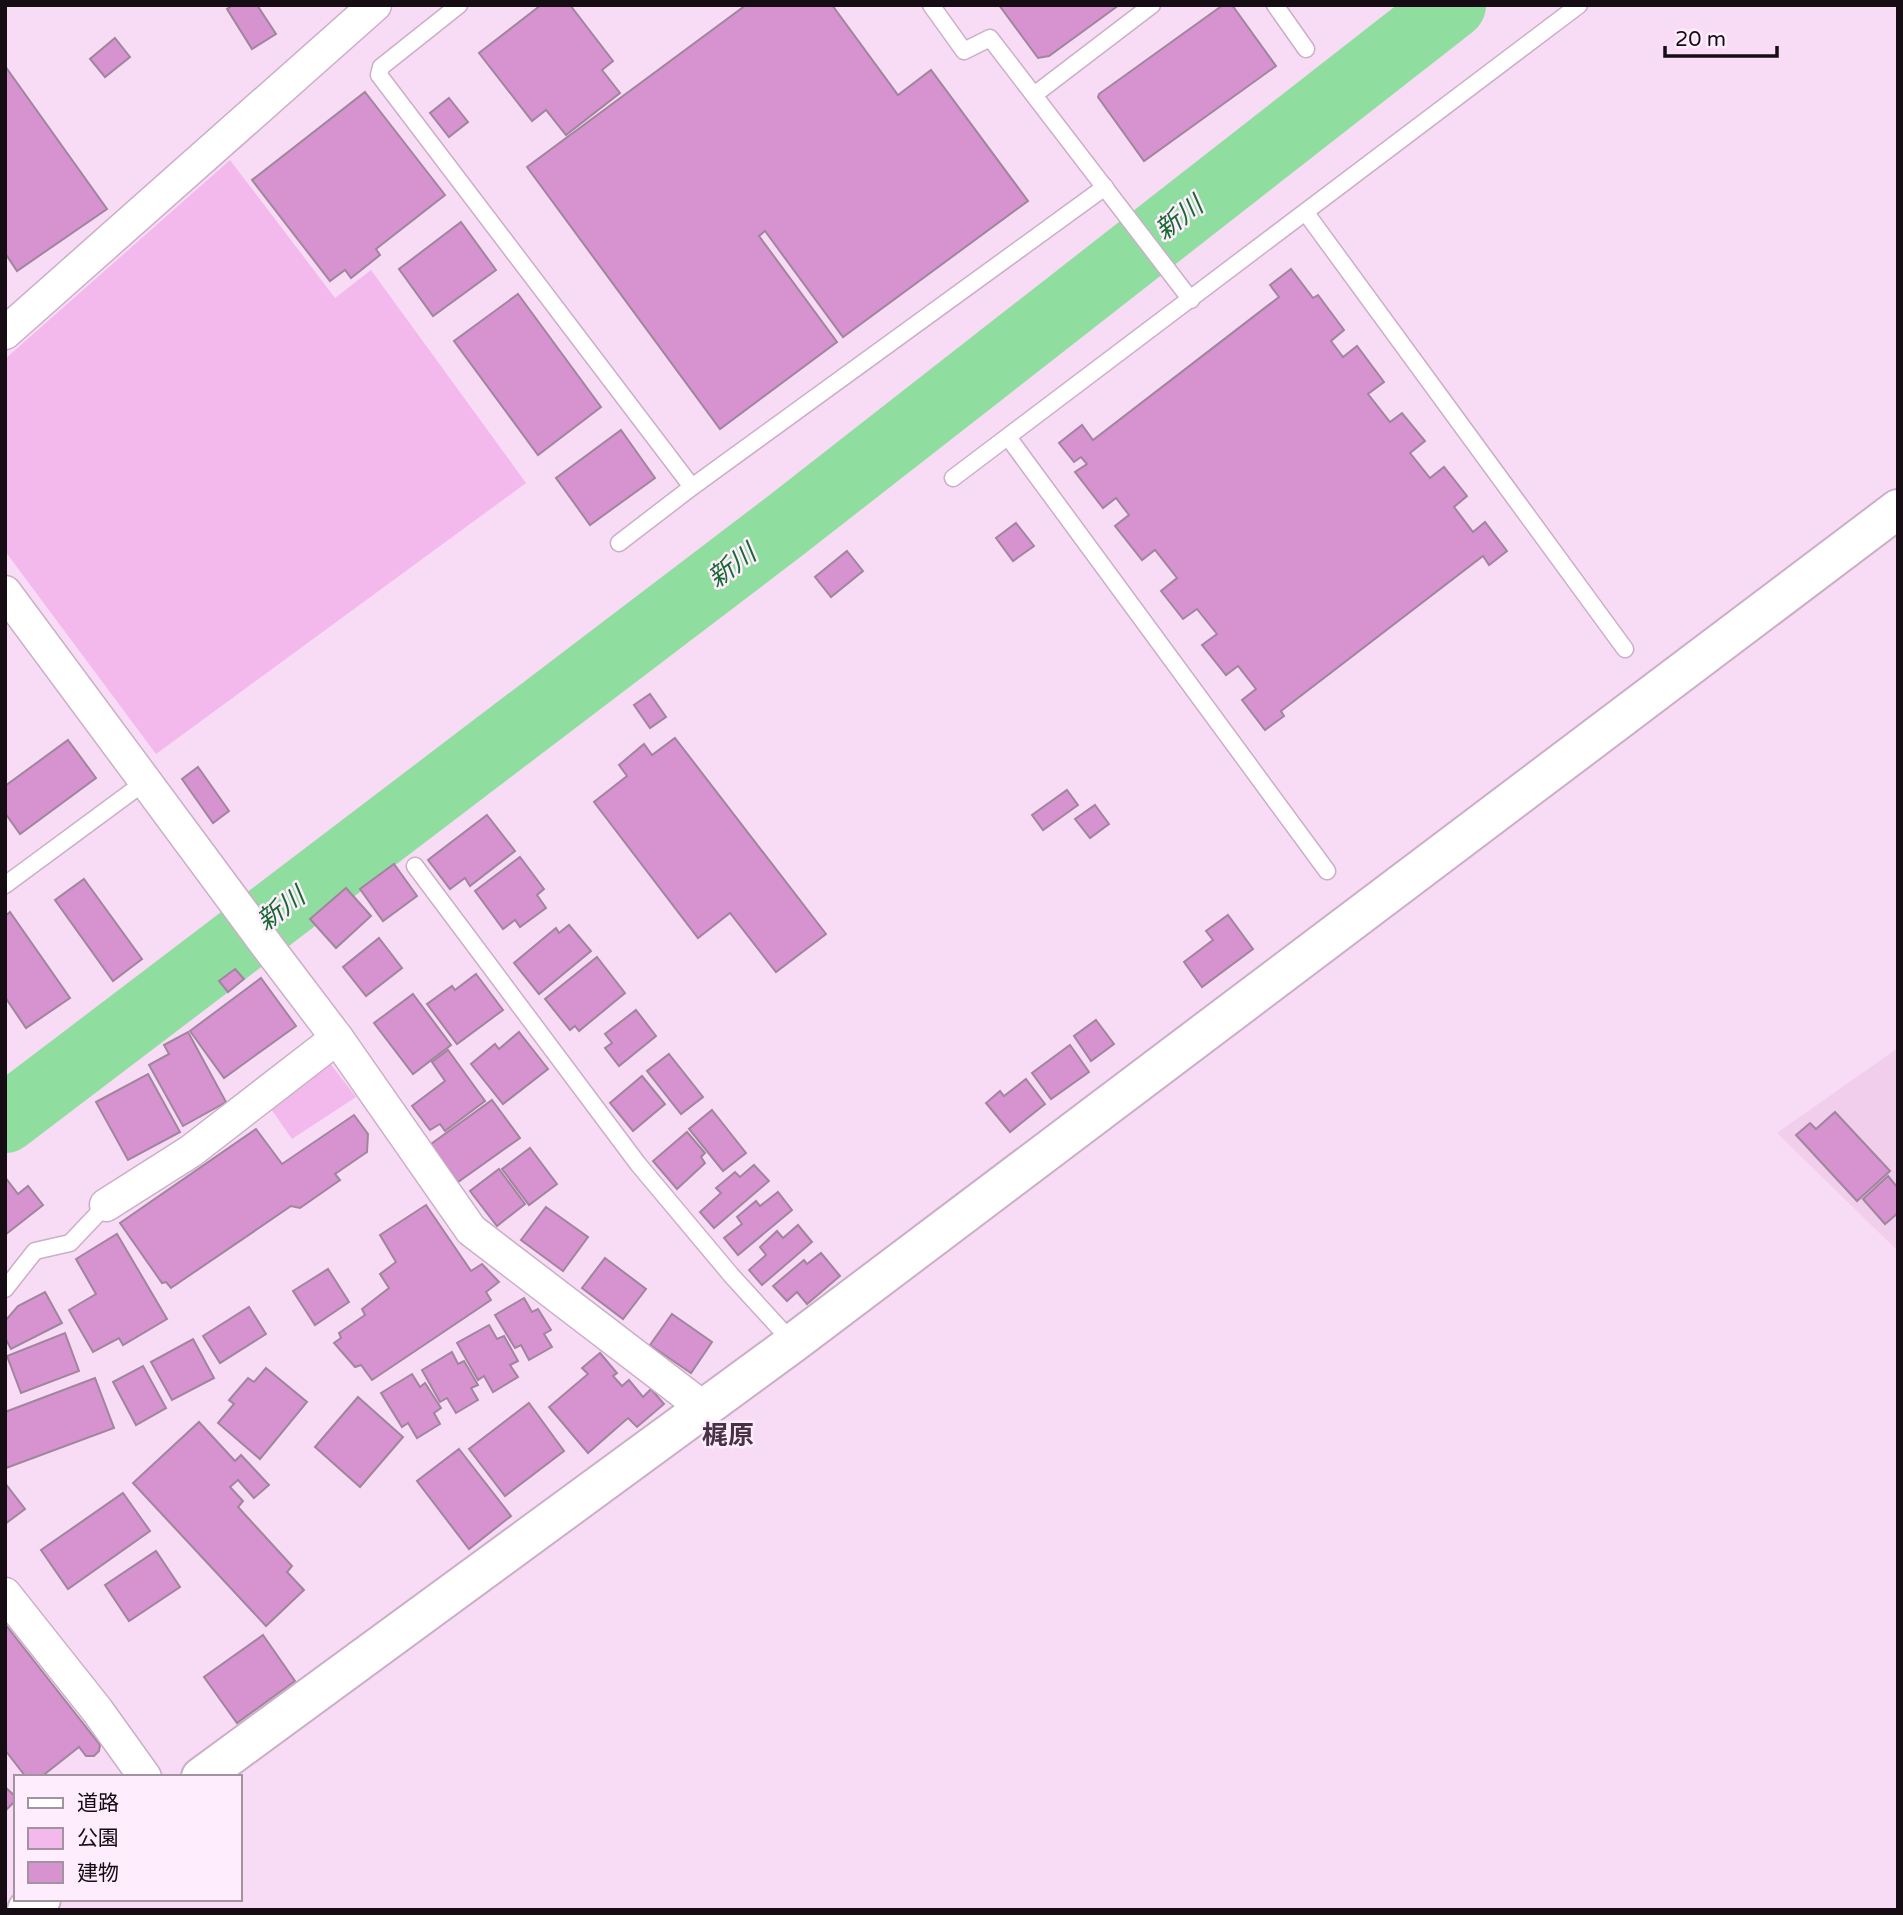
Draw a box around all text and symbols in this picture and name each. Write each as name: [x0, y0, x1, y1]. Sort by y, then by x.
scale bar: [1665, 14, 1777, 58]
text: 20 m: [1675, 27, 1726, 52]
water label: 新川: [1149, 188, 1211, 246]
water label: 新川: [702, 536, 764, 594]
water label: 新川: [251, 879, 313, 937]
district label: 梶原: [702, 1420, 754, 1451]
legend: [14, 1775, 242, 1901]
text: 道路: [77, 1791, 119, 1816]
text: 公園: [77, 1826, 119, 1851]
text: 建物: [77, 1861, 119, 1886]

